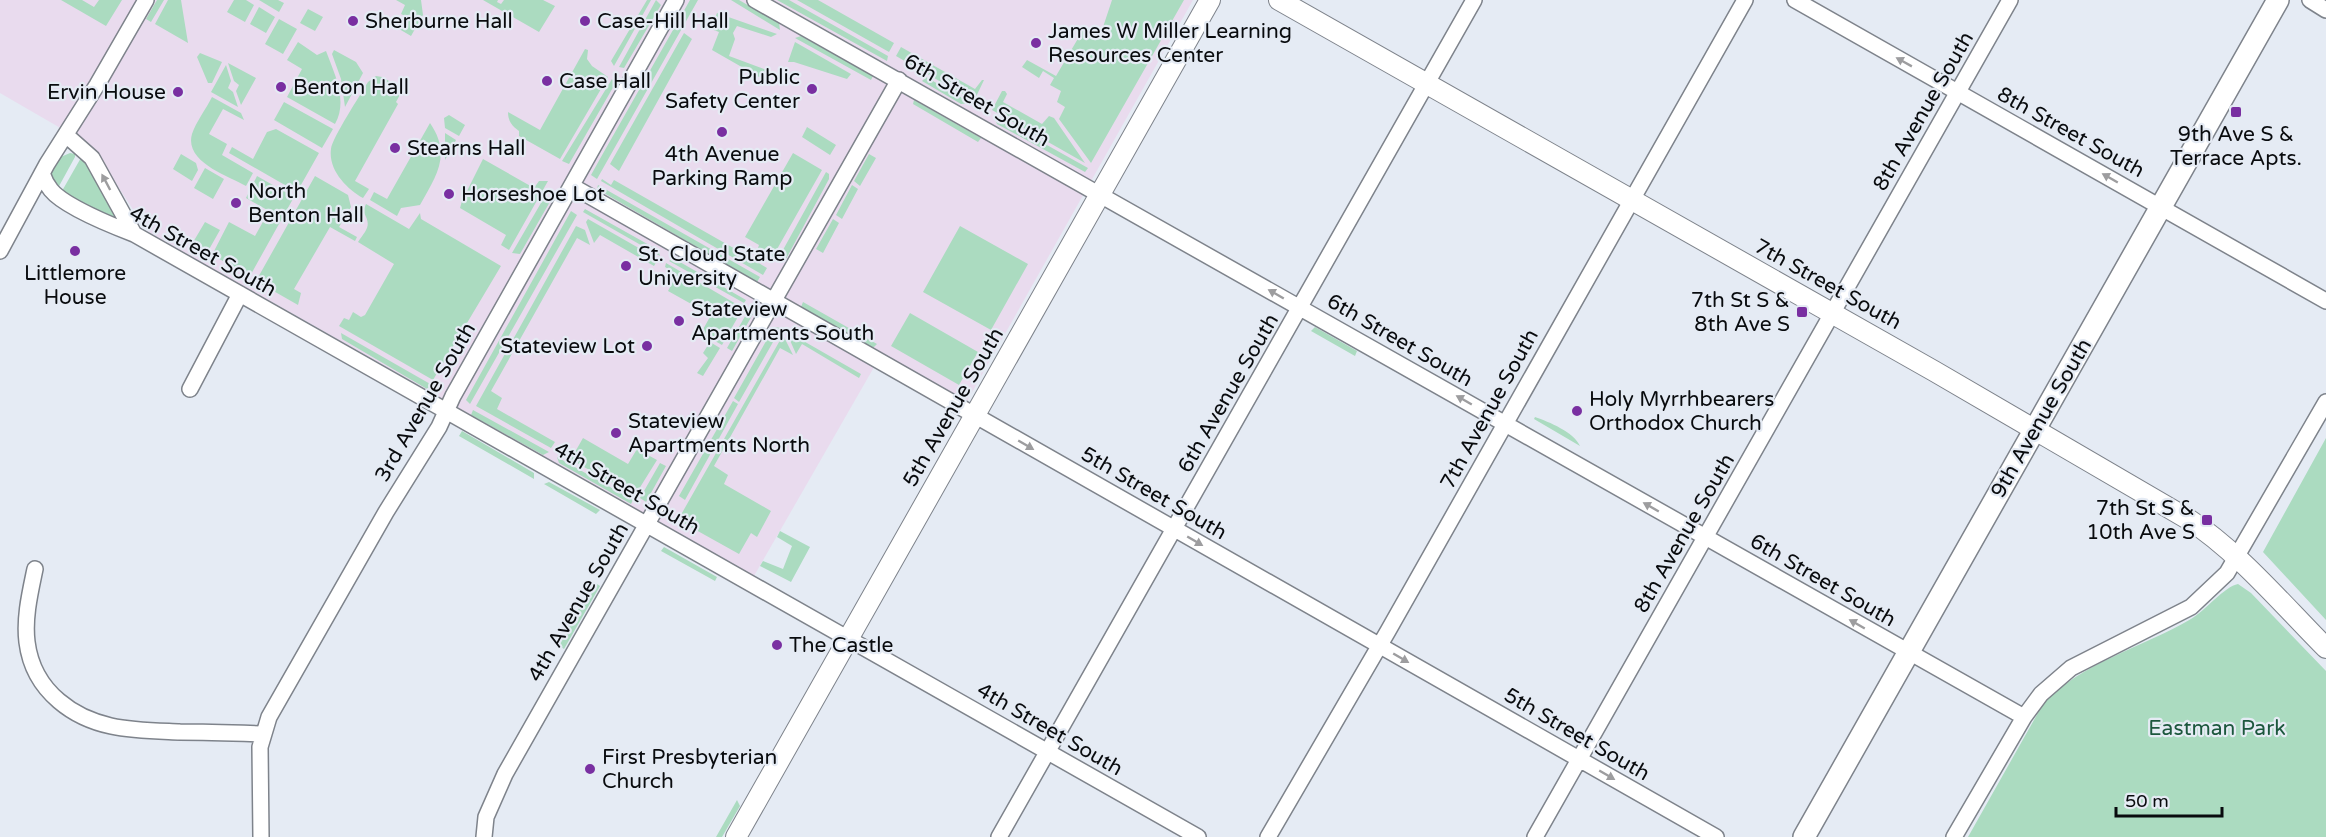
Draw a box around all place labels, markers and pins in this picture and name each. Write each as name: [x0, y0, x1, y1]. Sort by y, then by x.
place label: Sherburne Hall: [365, 9, 513, 34]
place label: Case-Hill Hall: [597, 9, 729, 34]
marker: Sherburne Hall: [346, 14, 360, 28]
marker: Case-Hill Hall: [578, 14, 592, 28]
place label: James W Miller Learning Resources Center: [1048, 19, 1292, 68]
marker: James W Miller Learning Resources Center: [1029, 36, 1043, 50]
place label: Public Safety Center: [665, 65, 800, 114]
place label: Case Hall: [559, 69, 651, 94]
marker: Case Hall: [540, 74, 554, 88]
place label: Benton Hall: [293, 75, 409, 100]
place label: Ervin House: [47, 80, 166, 105]
marker: Benton Hall: [274, 80, 288, 94]
marker: Public Safety Center: [805, 82, 819, 96]
marker: Ervin House: [171, 85, 185, 99]
marker: 9th Ave S & Terrace Apts.: [2229, 105, 2243, 119]
place label: 9th Ave S & Terrace Apts.: [2170, 122, 2302, 171]
marker: 4th Avenue Parking Ramp: [715, 125, 729, 139]
place label: Stearns Hall: [407, 136, 526, 161]
marker: Stearns Hall: [388, 141, 402, 155]
place label: 4th Avenue Parking Ramp: [652, 142, 792, 191]
place label: North Benton Hall: [248, 179, 364, 228]
place label: Horseshoe Lot: [461, 182, 605, 207]
marker: Horseshoe Lot: [442, 187, 456, 201]
marker: North Benton Hall: [229, 196, 243, 210]
place label: St. Cloud State University: [638, 242, 785, 291]
marker: Littlemore House: [68, 244, 82, 258]
marker: St. Cloud State University: [619, 259, 633, 273]
place label: Littlemore House: [24, 261, 126, 310]
place label: 7th St S & 8th Ave S: [1691, 288, 1790, 337]
place label: Stateview Apartments South: [691, 297, 874, 346]
marker: 7th St S & 8th Ave S: [1795, 305, 1809, 319]
marker: Stateview Apartments South: [672, 314, 686, 328]
place label: Stateview Lot: [500, 334, 635, 359]
marker: Stateview Lot: [640, 339, 654, 353]
place label: Holy Myrrhbearers Orthodox Church: [1589, 387, 1774, 436]
marker: Holy Myrrhbearers Orthodox Church: [1570, 404, 1584, 418]
place label: Stateview Apartments North: [628, 409, 810, 458]
marker: Stateview Apartments North: [609, 426, 623, 440]
place label: 7th St S & 10th Ave S: [2086, 496, 2195, 545]
marker: 7th St S & 10th Ave S: [2200, 513, 2214, 527]
place label: The Castle: [789, 633, 893, 658]
marker: The Castle: [770, 638, 784, 652]
place label: First Presbyterian Church: [602, 745, 777, 794]
marker: First Presbyterian Church: [583, 762, 597, 776]

